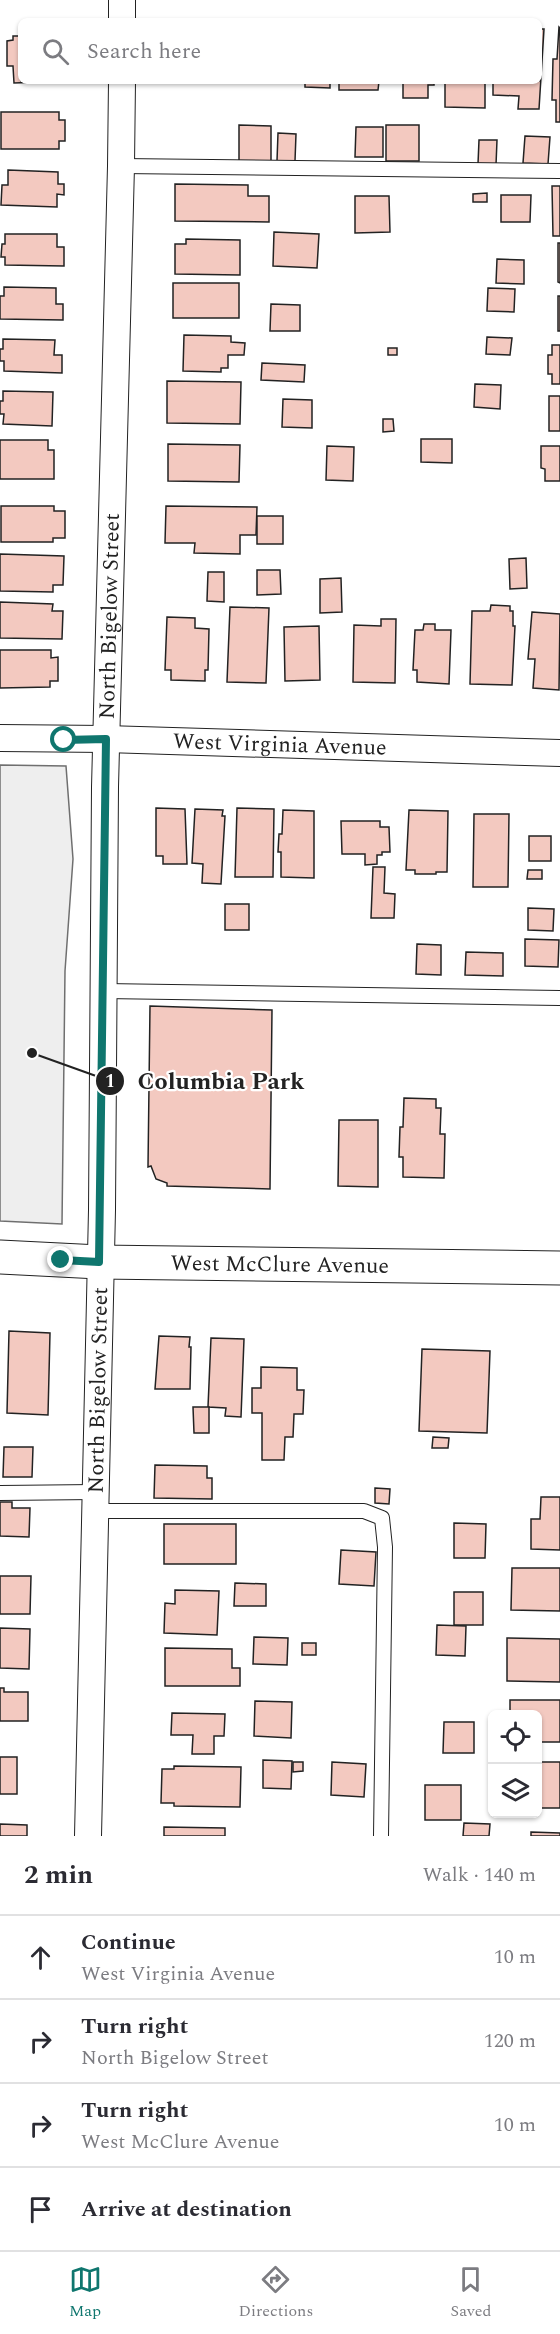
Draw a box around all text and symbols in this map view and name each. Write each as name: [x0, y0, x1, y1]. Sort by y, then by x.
search box: [18, 18, 542, 84]
icon: search: [39, 35, 72, 68]
text: Search here: [87, 35, 201, 68]
street label: North Bigelow Street: [90, 512, 129, 720]
street label: West Virginia Avenue: [173, 725, 387, 764]
route start: [50, 726, 76, 752]
callout: Columbia Park: [95, 1060, 316, 1102]
text: Columbia Park: [138, 1064, 305, 1100]
text: 1: [105, 1068, 115, 1095]
route end: [47, 1246, 73, 1272]
street label: West McClure Avenue: [170, 1246, 389, 1282]
street label: North Bigelow Street: [79, 1286, 117, 1494]
map controls: [488, 1710, 542, 1818]
button: locate: [488, 1710, 542, 1764]
button: layers: [488, 1764, 542, 1818]
text: 2 min: [24, 1855, 93, 1895]
text: Walk · 140 m: [423, 1860, 536, 1890]
text: Continue: [81, 1926, 176, 1959]
icon: ahead: [24, 1941, 57, 1974]
text: 10 m: [494, 1942, 536, 1972]
text: West Virginia Avenue: [81, 1959, 275, 1989]
text: Turn right: [81, 2010, 188, 2043]
icon: right: [24, 2025, 57, 2058]
text: 120 m: [484, 2026, 536, 2056]
text: North Bigelow Street: [81, 2043, 268, 2073]
text: Turn right: [81, 2094, 188, 2127]
icon: right: [24, 2109, 57, 2142]
text: 10 m: [494, 2110, 536, 2140]
text: West McClure Avenue: [81, 2127, 279, 2157]
icon: arrive: [24, 2193, 57, 2226]
text: Arrive at destination: [81, 2193, 292, 2226]
tab: Map: [69, 2263, 102, 2323]
tab: Directions: [239, 2263, 313, 2323]
tab: Saved: [450, 2263, 491, 2323]

